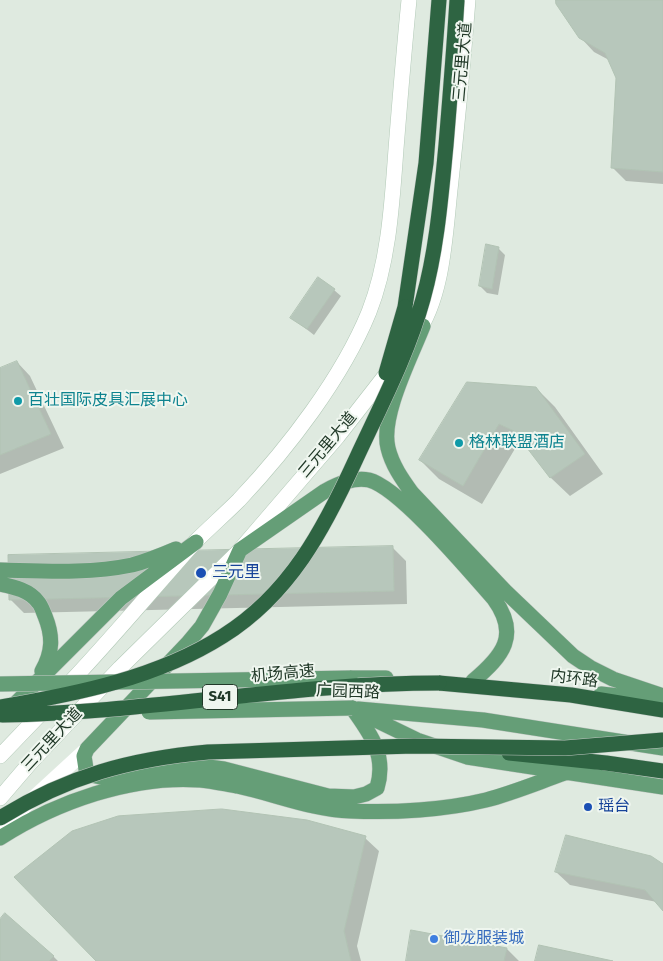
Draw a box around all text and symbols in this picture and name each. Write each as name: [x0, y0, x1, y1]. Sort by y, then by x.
street label: 三元里大道: [450, 21, 476, 103]
place label: 百壮国际皮具汇展中心: [28, 391, 188, 411]
marker: 百壮国际皮具汇展中心: [12, 395, 24, 407]
street label: 三元里大道: [295, 408, 361, 482]
place label: 格林联盟酒店: [469, 433, 565, 453]
marker: 格林联盟酒店: [453, 437, 465, 449]
place label: 三元里: [212, 563, 260, 583]
marker: 三元里: [194, 566, 208, 580]
street label: 机场高速: [250, 662, 316, 686]
street label: 内环路: [549, 667, 599, 691]
street label: 广园西路: [316, 681, 380, 703]
road number: S41: [202, 684, 238, 710]
street label: 三元里大道: [18, 704, 86, 776]
place label: 瑶台: [598, 797, 630, 817]
marker: 瑶台: [582, 801, 594, 813]
place label: 御龙服装城: [444, 929, 524, 949]
marker: 御龙服装城: [428, 933, 440, 945]

